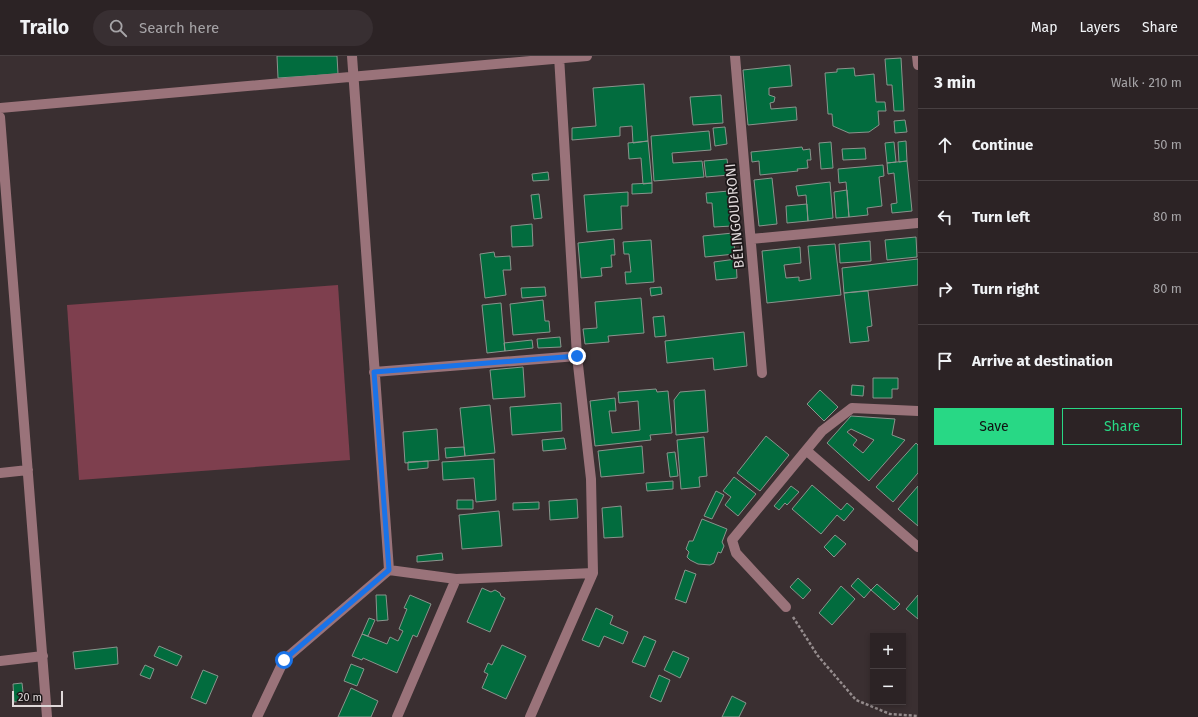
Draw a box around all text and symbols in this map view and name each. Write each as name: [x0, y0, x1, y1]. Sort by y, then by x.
search box: [93, 10, 373, 46]
text: Trailo: [20, 16, 69, 39]
icon: search: [107, 17, 129, 39]
text: Search here: [139, 19, 219, 37]
text: Map: [1031, 19, 1057, 36]
text: Layers: [1079, 19, 1120, 36]
text: Share: [1142, 19, 1178, 36]
text: 3 min: [934, 72, 976, 93]
text: Walk · 210 m: [1111, 75, 1182, 90]
icon: ahead: [934, 134, 956, 156]
text: Continue: [972, 136, 1033, 154]
text: 50 m: [1154, 137, 1182, 152]
street label: BÉLINGOUDRONI: [721, 163, 748, 269]
icon: left: [934, 206, 956, 228]
text: Turn left: [972, 208, 1030, 226]
text: 80 m: [1153, 209, 1182, 224]
icon: right: [934, 278, 956, 300]
text: Turn right: [972, 280, 1039, 298]
text: 80 m: [1153, 281, 1182, 296]
route end: [568, 347, 586, 365]
icon: arrive: [934, 350, 956, 372]
text: Arrive at destination: [972, 352, 1113, 370]
button: Save: [934, 408, 1054, 445]
button: Share: [1062, 408, 1182, 445]
map controls: [870, 633, 906, 705]
button: +: [870, 633, 906, 669]
route start: [275, 651, 293, 669]
button: −: [870, 669, 906, 705]
scale bar: [12, 689, 63, 708]
text: 20 m: [18, 691, 42, 704]

